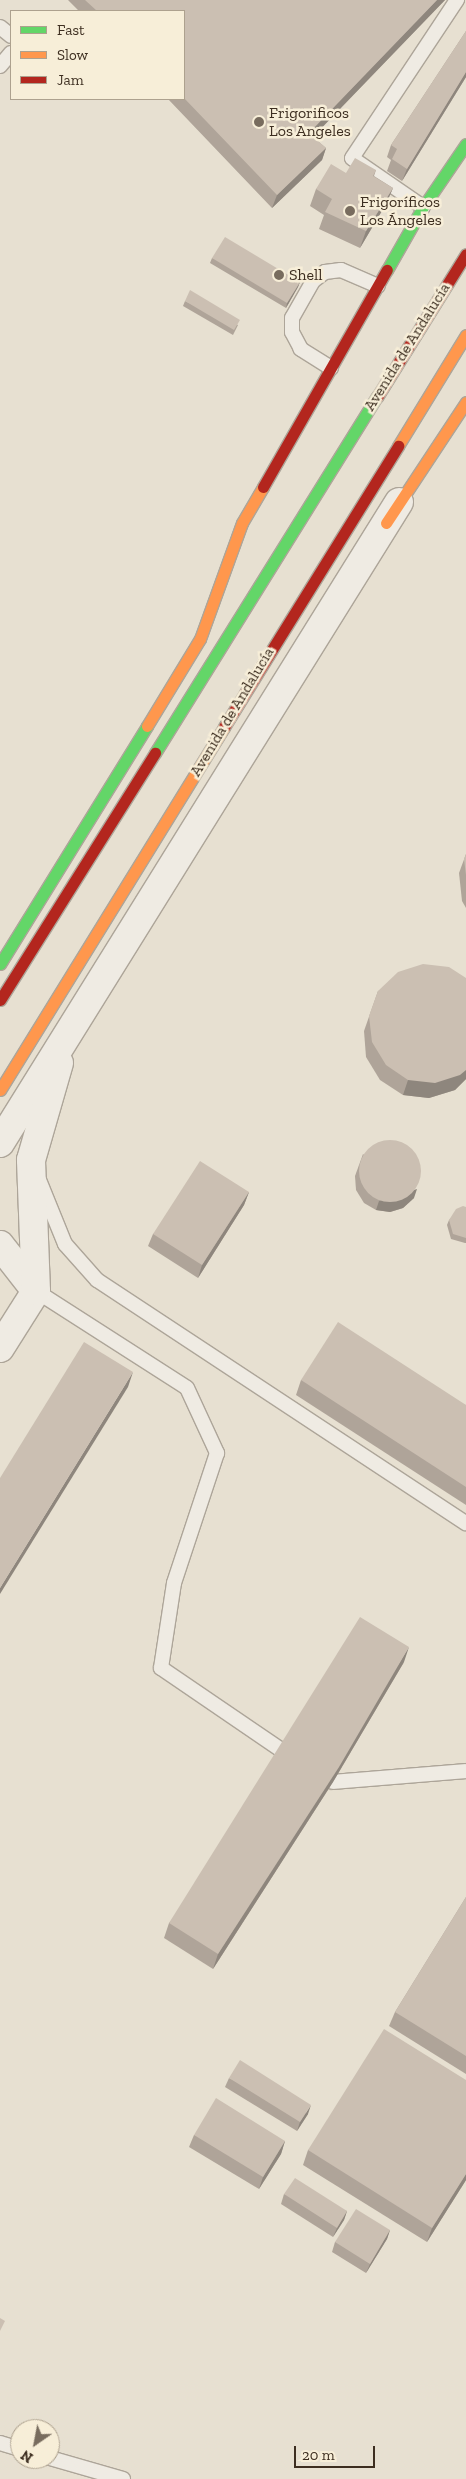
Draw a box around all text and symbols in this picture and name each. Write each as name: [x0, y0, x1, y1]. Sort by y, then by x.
legend: [10, 10, 185, 100]
text: Fast: [57, 21, 85, 39]
text: Slow: [57, 46, 88, 64]
text: Jam: [57, 71, 84, 89]
place label: Frigorificos Los Angeles: [269, 103, 351, 141]
marker: Frigorificos Los Angeles: [253, 116, 265, 128]
place label: Frigoríficos Los Ángeles: [360, 192, 442, 230]
marker: Frigoríficos Los Ángeles: [344, 205, 356, 217]
place label: Shell: [289, 265, 323, 285]
marker: Shell: [273, 269, 285, 281]
street label: Avenida de Andalucía: [360, 279, 454, 415]
street label: Avenida de Andalucía: [186, 644, 278, 780]
north arrow: [10, 2419, 60, 2469]
scale bar: [296, 2436, 377, 2468]
text: N: [18, 2446, 36, 2466]
text: 20 m: [302, 2446, 335, 2464]

